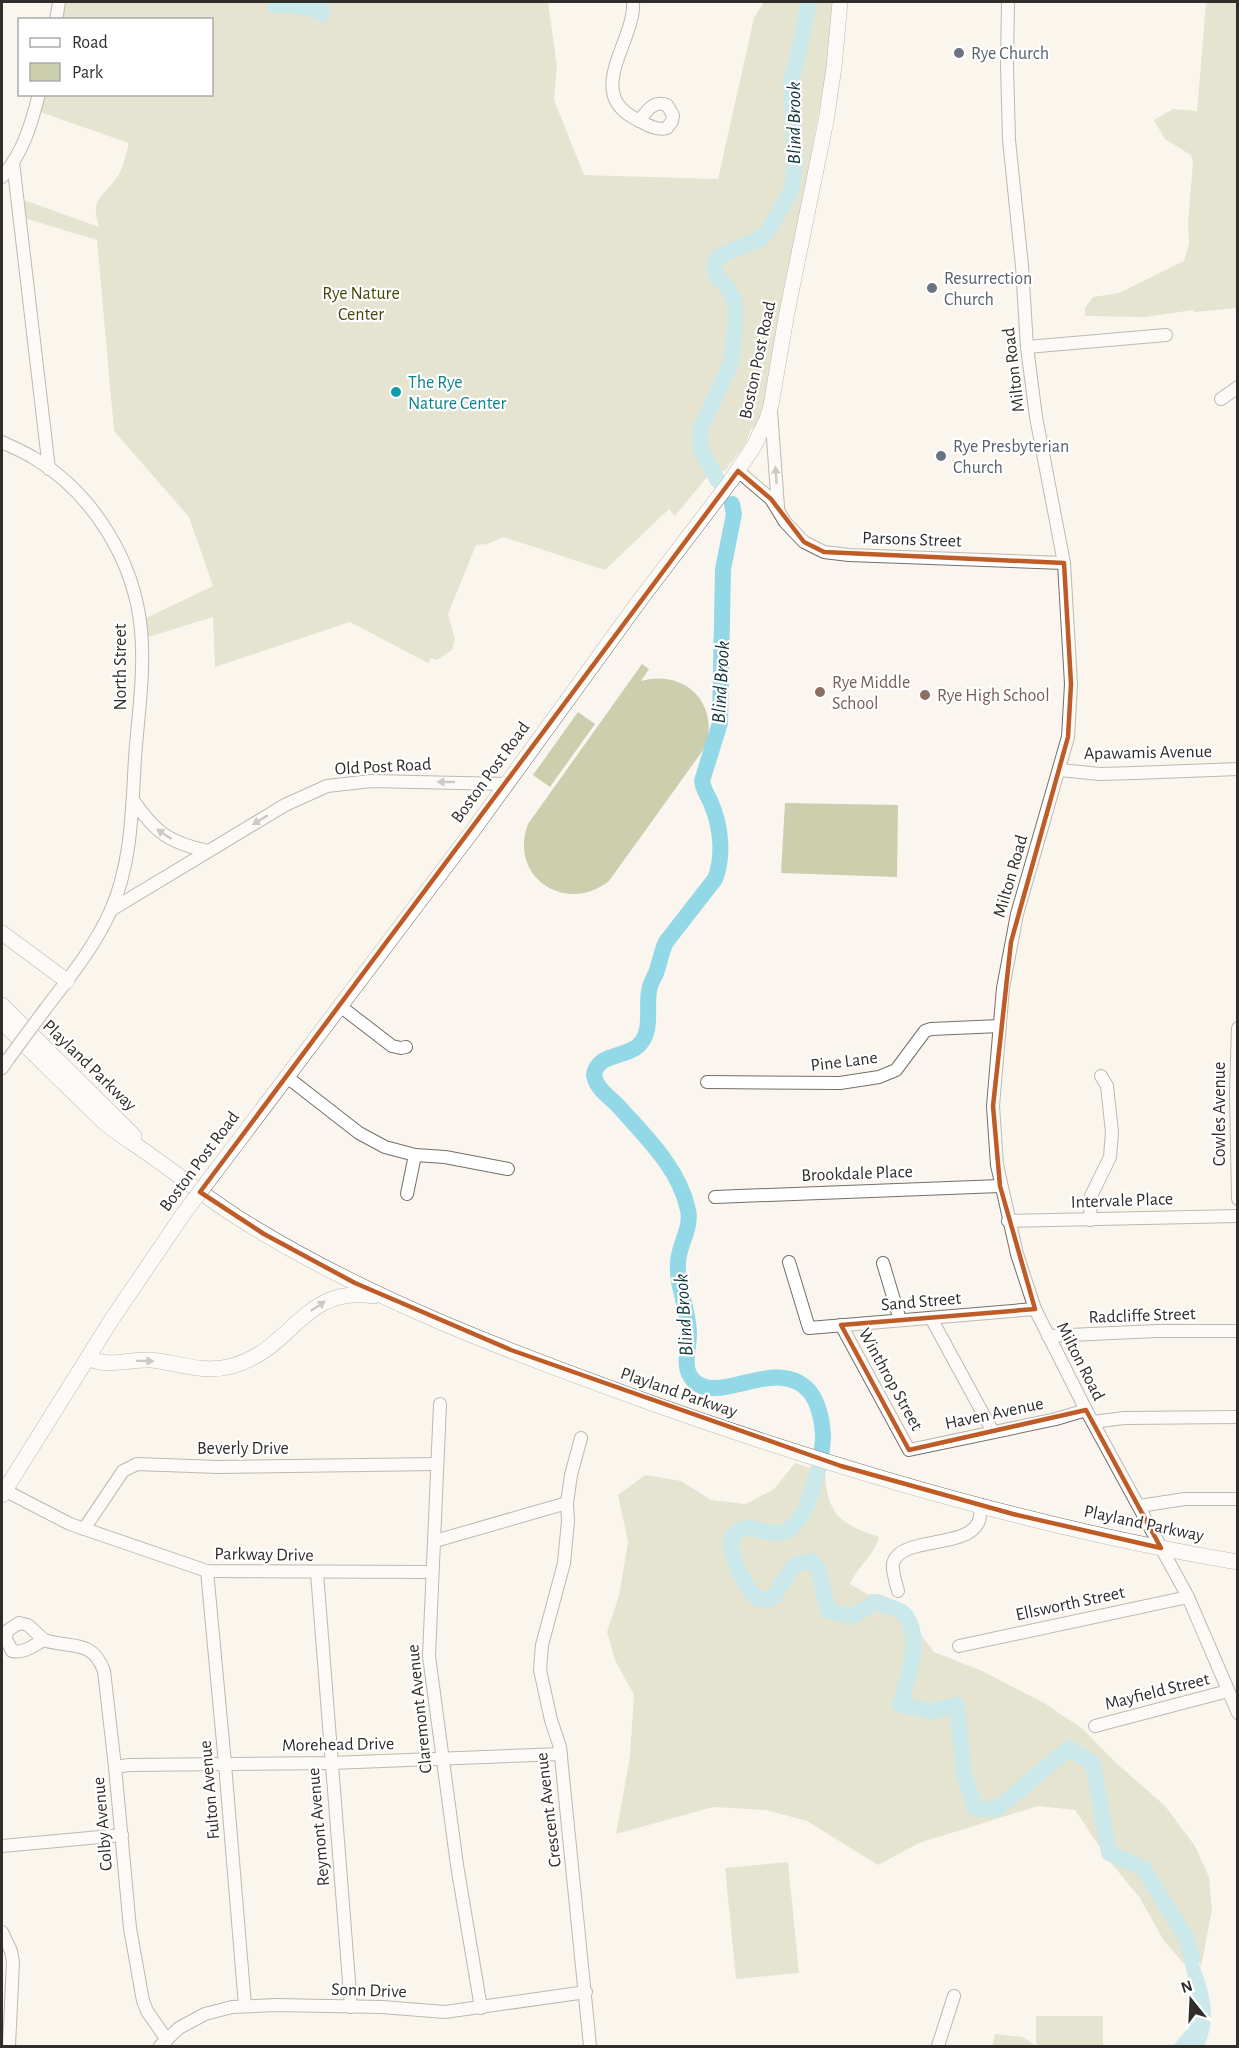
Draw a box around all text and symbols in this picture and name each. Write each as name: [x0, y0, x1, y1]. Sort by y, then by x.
legend: [18, 18, 213, 96]
text: Road: [72, 34, 108, 52]
place label: Rye Church: [971, 45, 1049, 63]
marker: Rye Church: [952, 46, 966, 60]
text: Park: [72, 64, 104, 82]
water label: Blind Brook: [784, 82, 804, 164]
place label: Resurrection Church: [944, 270, 1032, 309]
marker: Resurrection Church: [925, 281, 939, 295]
park label: Rye Nature Center: [322, 285, 400, 324]
street label: Boston Post Road: [737, 300, 779, 421]
street label: Milton Road: [1000, 326, 1028, 413]
place label: The Rye Nature Center: [408, 374, 506, 413]
marker: The Rye Nature Center: [389, 385, 403, 399]
place label: Rye Presbyterian Church: [953, 438, 1069, 477]
marker: Rye Presbyterian Church: [934, 449, 948, 463]
one-way arrow: [771, 466, 780, 485]
street label: Parsons Street: [862, 529, 962, 551]
street label: North Street: [112, 623, 130, 710]
water label: Blind Brook: [709, 640, 733, 724]
place label: Rye Middle School: [832, 674, 910, 713]
marker: Rye Middle School: [813, 685, 827, 699]
place label: Rye High School: [937, 687, 1050, 705]
marker: Rye High School: [918, 688, 932, 702]
street label: Boston Post Road: [448, 719, 533, 826]
street label: Apawamis Avenue: [1084, 743, 1212, 763]
street label: Old Post Road: [334, 755, 432, 779]
one-way arrow: [437, 777, 456, 786]
one-way arrow: [252, 814, 268, 825]
one-way arrow: [156, 829, 173, 840]
street label: Milton Road: [991, 833, 1031, 920]
street label: Playland Parkway: [39, 1017, 140, 1115]
street label: Pine Lane: [810, 1049, 879, 1075]
street label: Cowles Avenue: [1211, 1062, 1229, 1166]
street label: Boston Post Road: [156, 1108, 243, 1215]
street label: Brookdale Place: [801, 1163, 913, 1185]
street label: Intervale Place: [1071, 1190, 1174, 1212]
water label: Blind Brook: [671, 1273, 697, 1357]
street label: Sand Street: [880, 1290, 962, 1314]
one-way arrow: [310, 1300, 326, 1312]
street label: Radcliffe Street: [1088, 1305, 1196, 1327]
street label: Milton Road: [1053, 1319, 1107, 1404]
street label: Winthrop Street: [855, 1325, 926, 1434]
one-way arrow: [136, 1356, 155, 1366]
street label: Playland Parkway: [618, 1365, 740, 1421]
street label: Haven Avenue: [943, 1395, 1045, 1433]
street label: Beverly Drive: [197, 1440, 289, 1458]
street label: Playland Parkway: [1082, 1502, 1206, 1546]
street label: Parkway Drive: [214, 1545, 314, 1565]
street label: Ellsworth Street: [1014, 1584, 1127, 1624]
street label: Claremont Avenue: [404, 1644, 436, 1774]
street label: Mayfield Street: [1103, 1670, 1212, 1714]
street label: Morehead Drive: [282, 1735, 394, 1755]
street label: Fulton Avenue: [197, 1740, 223, 1840]
street label: Crescent Avenue: [533, 1751, 565, 1868]
street label: Reymont Avenue: [305, 1767, 333, 1887]
street label: Colby Avenue: [90, 1776, 116, 1872]
north arrow: [1161, 1970, 1221, 2030]
text: N: [1179, 1977, 1194, 1996]
street label: Sonn Drive: [331, 1981, 407, 2001]

